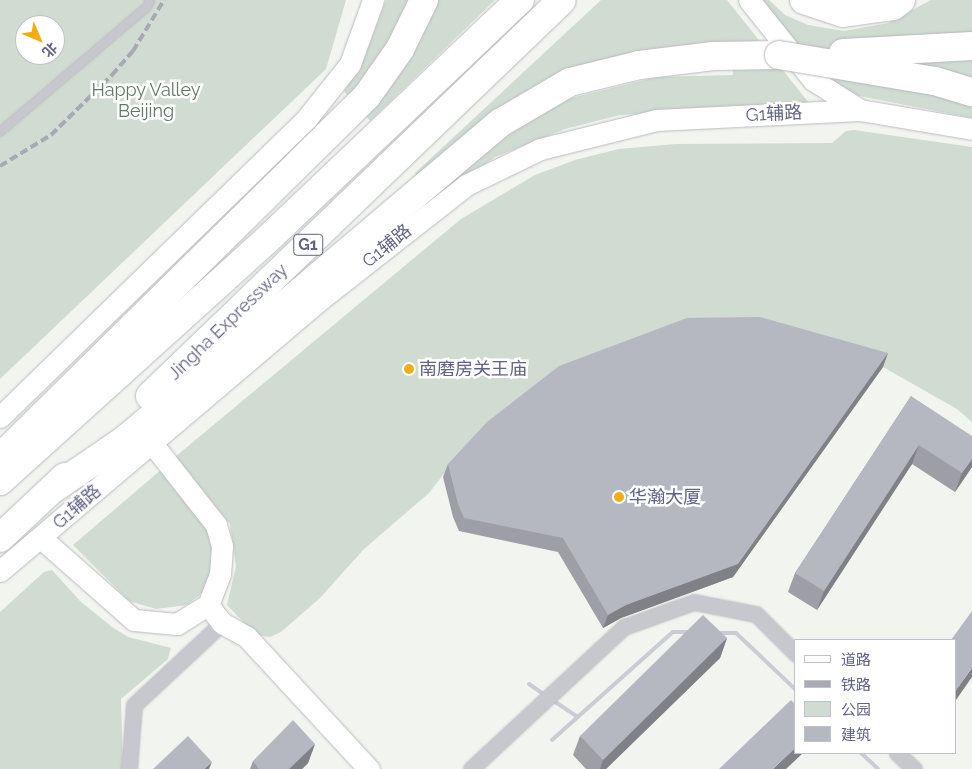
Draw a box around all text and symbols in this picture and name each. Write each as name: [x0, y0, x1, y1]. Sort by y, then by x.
north arrow: [15, 15, 65, 65]
text: 北: [39, 39, 61, 61]
park label: Happy Valley Beijing: [91, 80, 201, 122]
street label: G1辅路: [745, 102, 803, 126]
street label: G1辅路: [358, 220, 416, 272]
road number: G1: [293, 232, 323, 258]
street label: Jingha Expressway: [164, 259, 292, 385]
place label: 南磨房关王庙: [419, 358, 527, 380]
marker: 南磨房关王庙: [403, 363, 415, 375]
street label: G1辅路: [49, 480, 105, 534]
place label: 华瀚大厦: [629, 486, 701, 508]
marker: 华瀚大厦: [613, 491, 625, 503]
legend: [794, 639, 957, 754]
text: 道路: [841, 651, 871, 669]
text: 铁路: [841, 676, 871, 694]
text: 公园: [841, 701, 871, 719]
text: 建筑: [841, 726, 871, 744]

